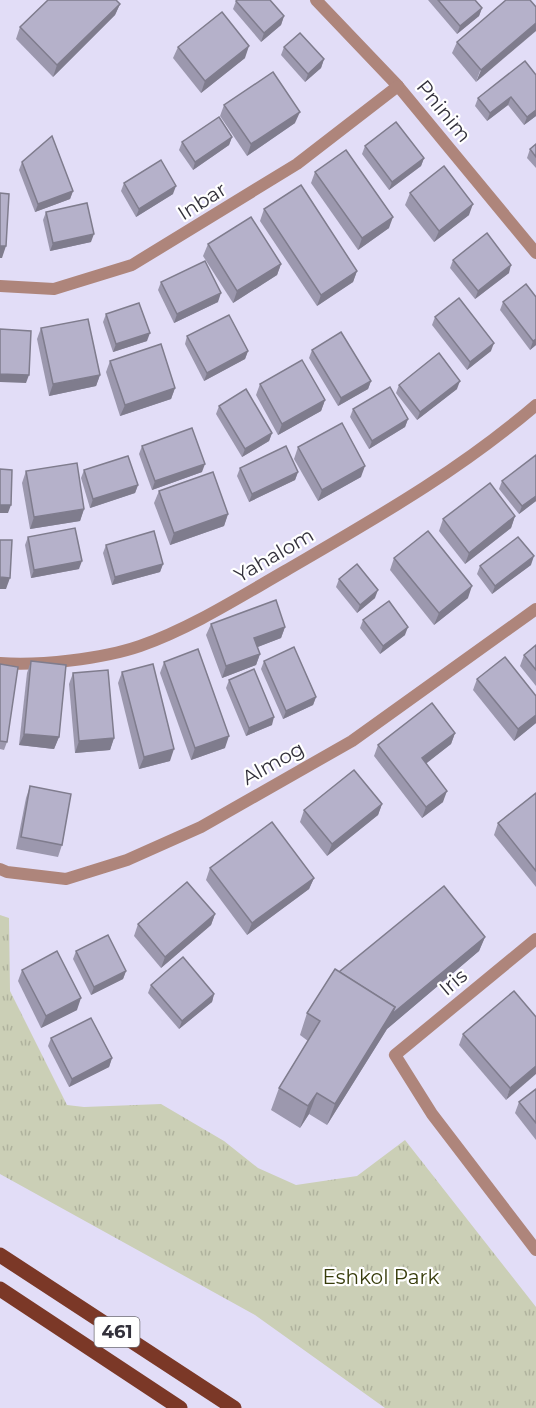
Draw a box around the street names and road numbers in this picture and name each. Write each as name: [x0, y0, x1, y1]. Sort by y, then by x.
street label: Pninim: [412, 75, 476, 147]
street label: Inbar: [173, 177, 231, 225]
street label: Yahalom: [230, 523, 318, 587]
street label: Almog: [238, 736, 308, 790]
street label: Iris: [434, 963, 472, 1001]
road number: 461: [94, 1317, 140, 1347]

